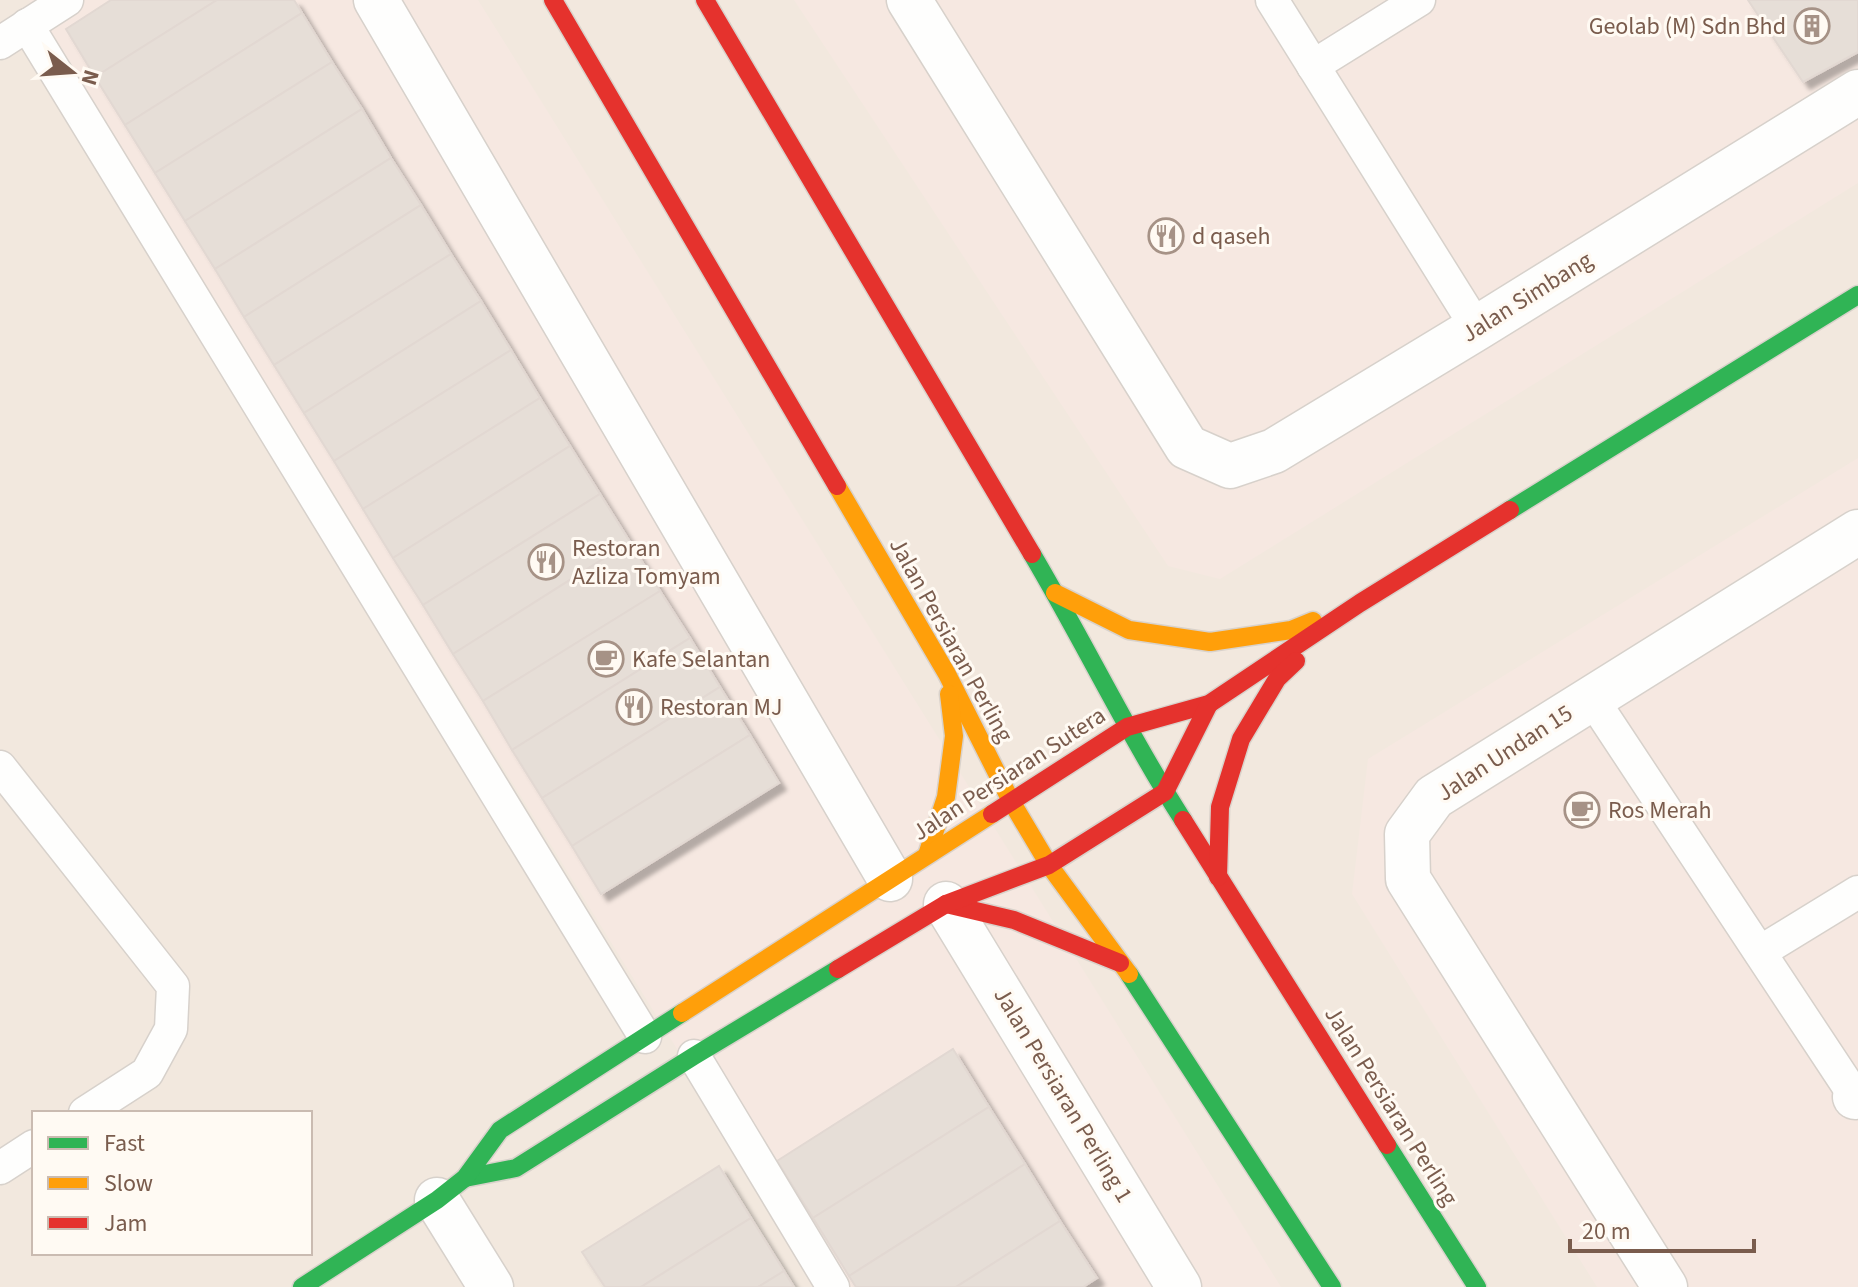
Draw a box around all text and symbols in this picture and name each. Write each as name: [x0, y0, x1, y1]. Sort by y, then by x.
building icon: Geolab (M) Sdn Bhd: [1793, 7, 1831, 45]
place label: Geolab (M) Sdn Bhd: [1589, 9, 1786, 44]
north arrow: [32, 32, 112, 112]
text: N: [73, 66, 108, 89]
restaurant icon: d qaseh: [1147, 217, 1185, 255]
place label: d qaseh: [1192, 219, 1271, 254]
street label: Jalan Simbang: [1455, 243, 1599, 351]
place label: Restoran Azliza Tomyam: [572, 531, 721, 594]
street label: Jalan Persiaran Perling: [880, 531, 1022, 749]
restaurant icon: Restoran Azliza Tomyam: [527, 543, 565, 581]
cafe icon: Kafe Selantan: [587, 640, 625, 678]
place label: Kafe Selantan: [632, 642, 770, 677]
restaurant icon: Restoran MJ: [615, 688, 653, 726]
place label: Restoran MJ: [660, 690, 782, 725]
street label: Jalan Undan 15: [1430, 696, 1580, 810]
street label: Jalan Persiaran Sutera: [905, 698, 1113, 850]
cafe icon: Ros Merah: [1563, 791, 1601, 829]
place label: Ros Merah: [1608, 793, 1712, 828]
street label: Jalan Persiaran Perling 1: [985, 981, 1141, 1209]
street label: Jalan Persiaran Perling: [1315, 1000, 1467, 1212]
legend: [32, 1111, 312, 1255]
text: Fast: [104, 1126, 145, 1161]
text: Slow: [104, 1166, 153, 1201]
scale bar: [1570, 1203, 1754, 1253]
text: Jam: [104, 1206, 148, 1241]
text: 20 m: [1582, 1214, 1631, 1249]

